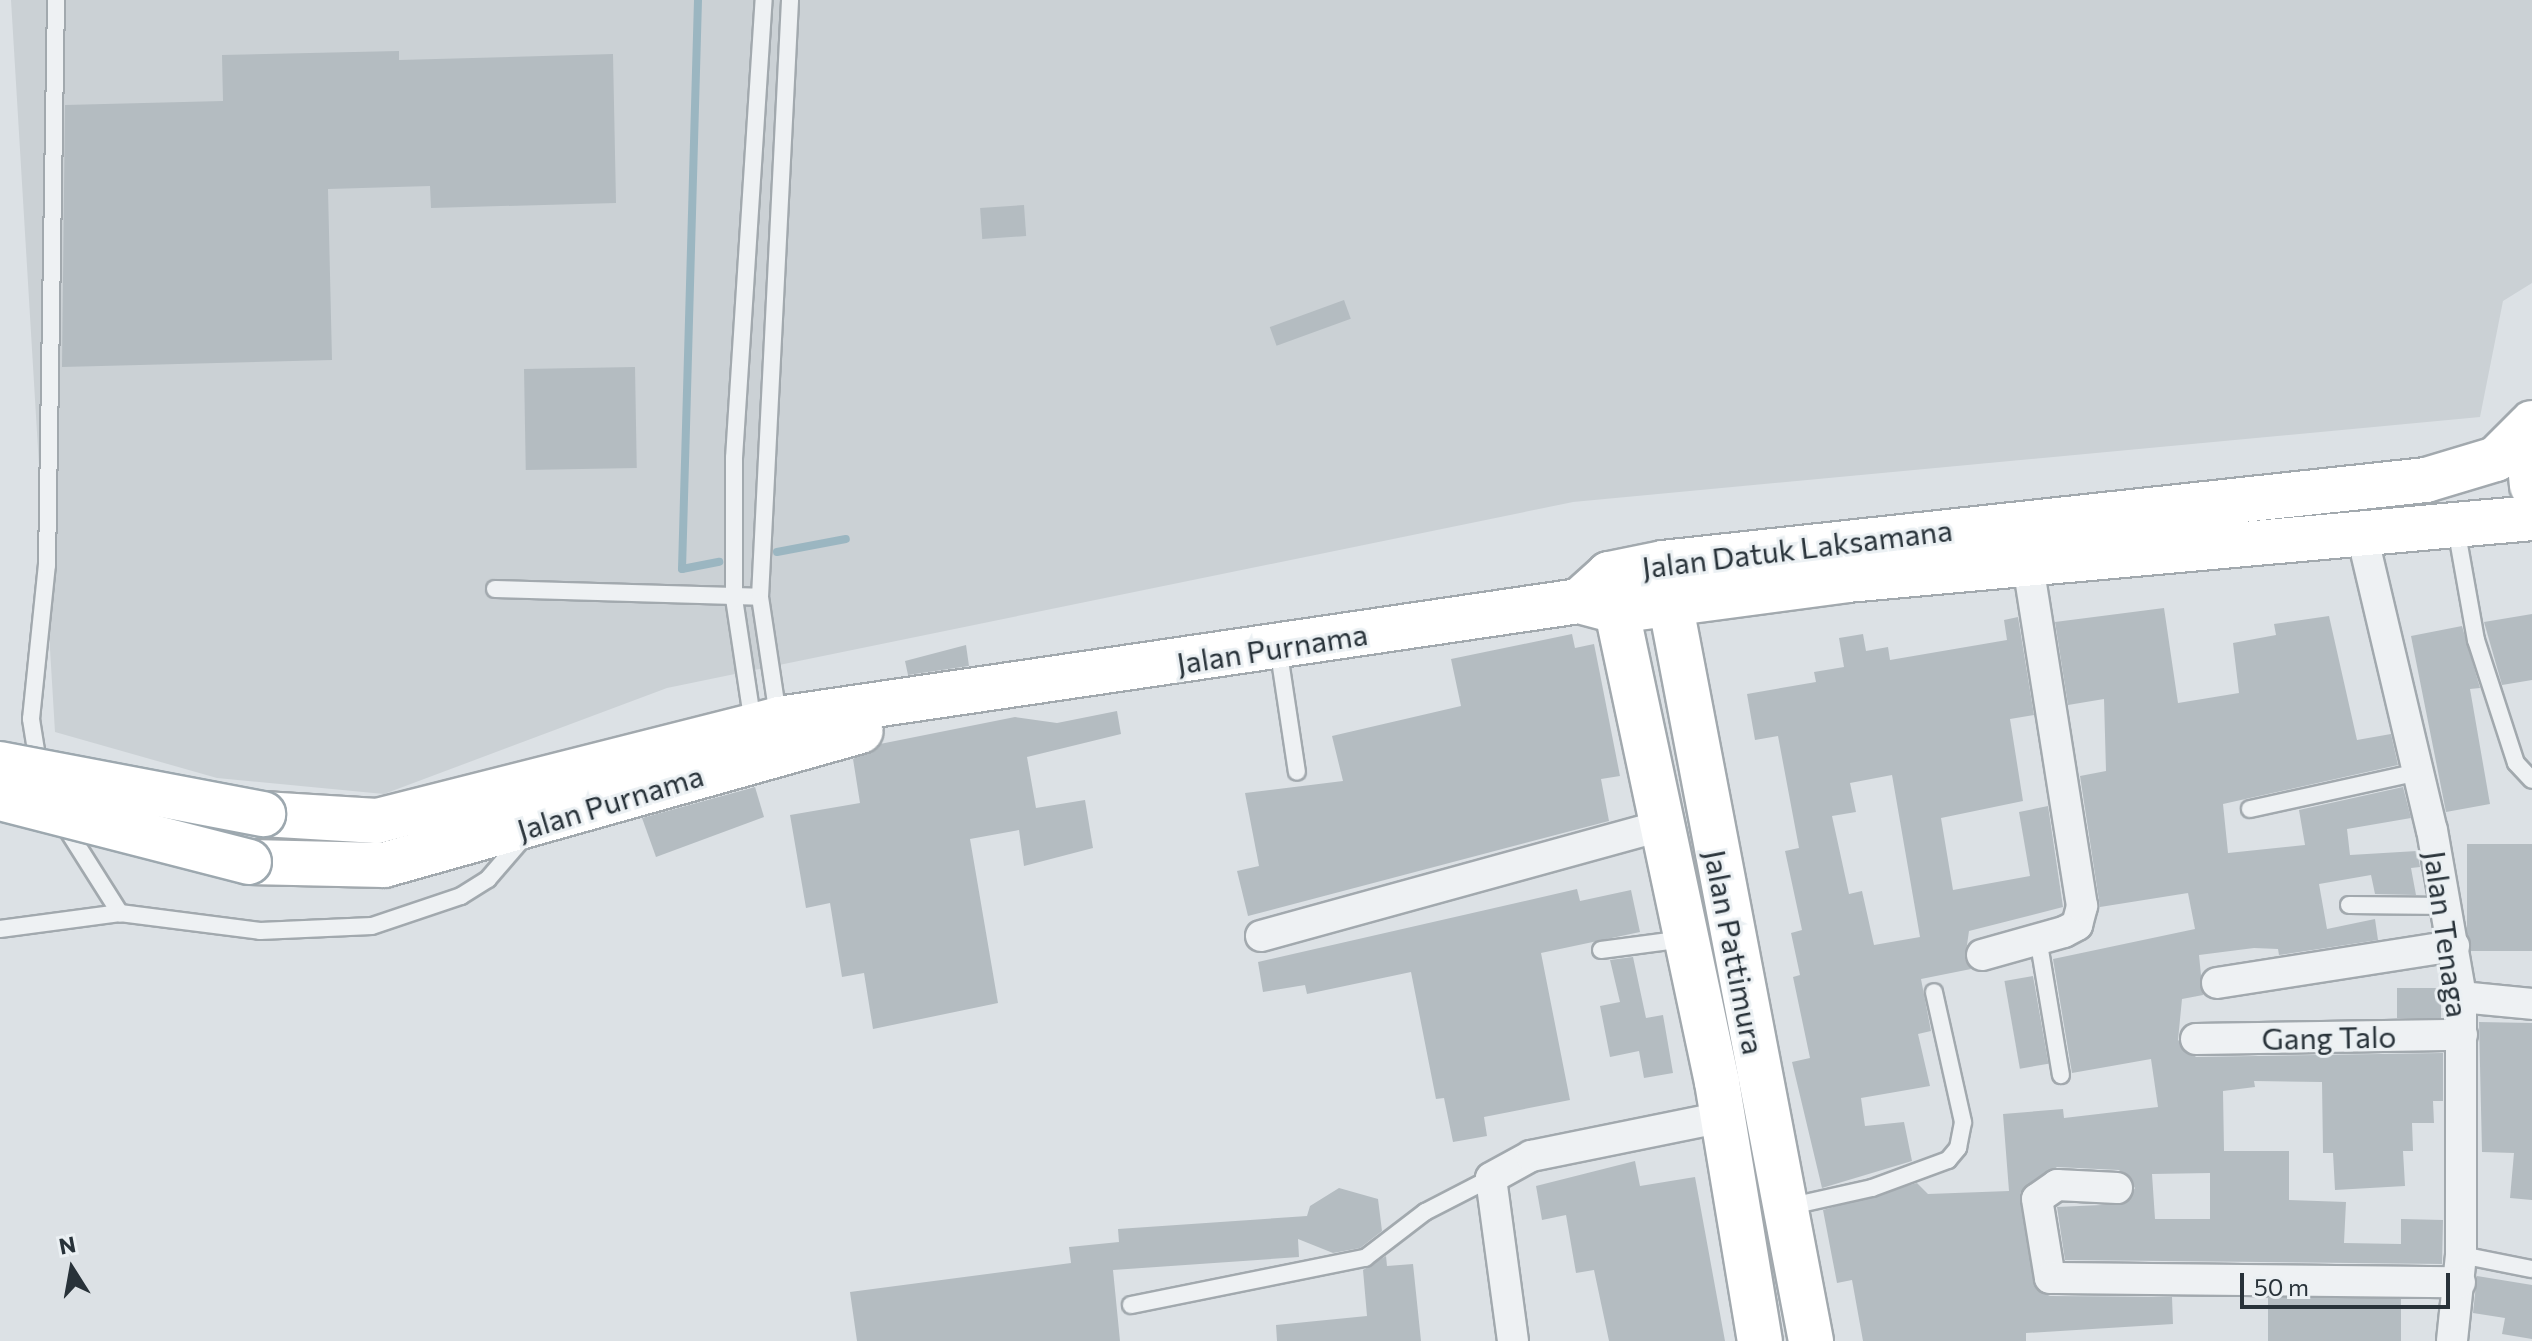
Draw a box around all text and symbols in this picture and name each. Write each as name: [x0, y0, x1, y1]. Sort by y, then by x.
street label: Jalan Datuk Laksamana: [1640, 511, 1954, 585]
street label: Jalan Purnama: [1174, 615, 1370, 681]
street label: Jalan Purnama: [512, 757, 708, 847]
street label: Jalan Pattimura: [1698, 847, 1772, 1057]
street label: Jalan Tenaga: [2417, 848, 2477, 1020]
street label: Gang Talo: [2261, 1018, 2397, 1056]
north arrow: [32, 1229, 112, 1309]
text: N: [57, 1230, 78, 1260]
scale bar: [2244, 1257, 2454, 1307]
text: 50 m: [2254, 1272, 2309, 1301]

